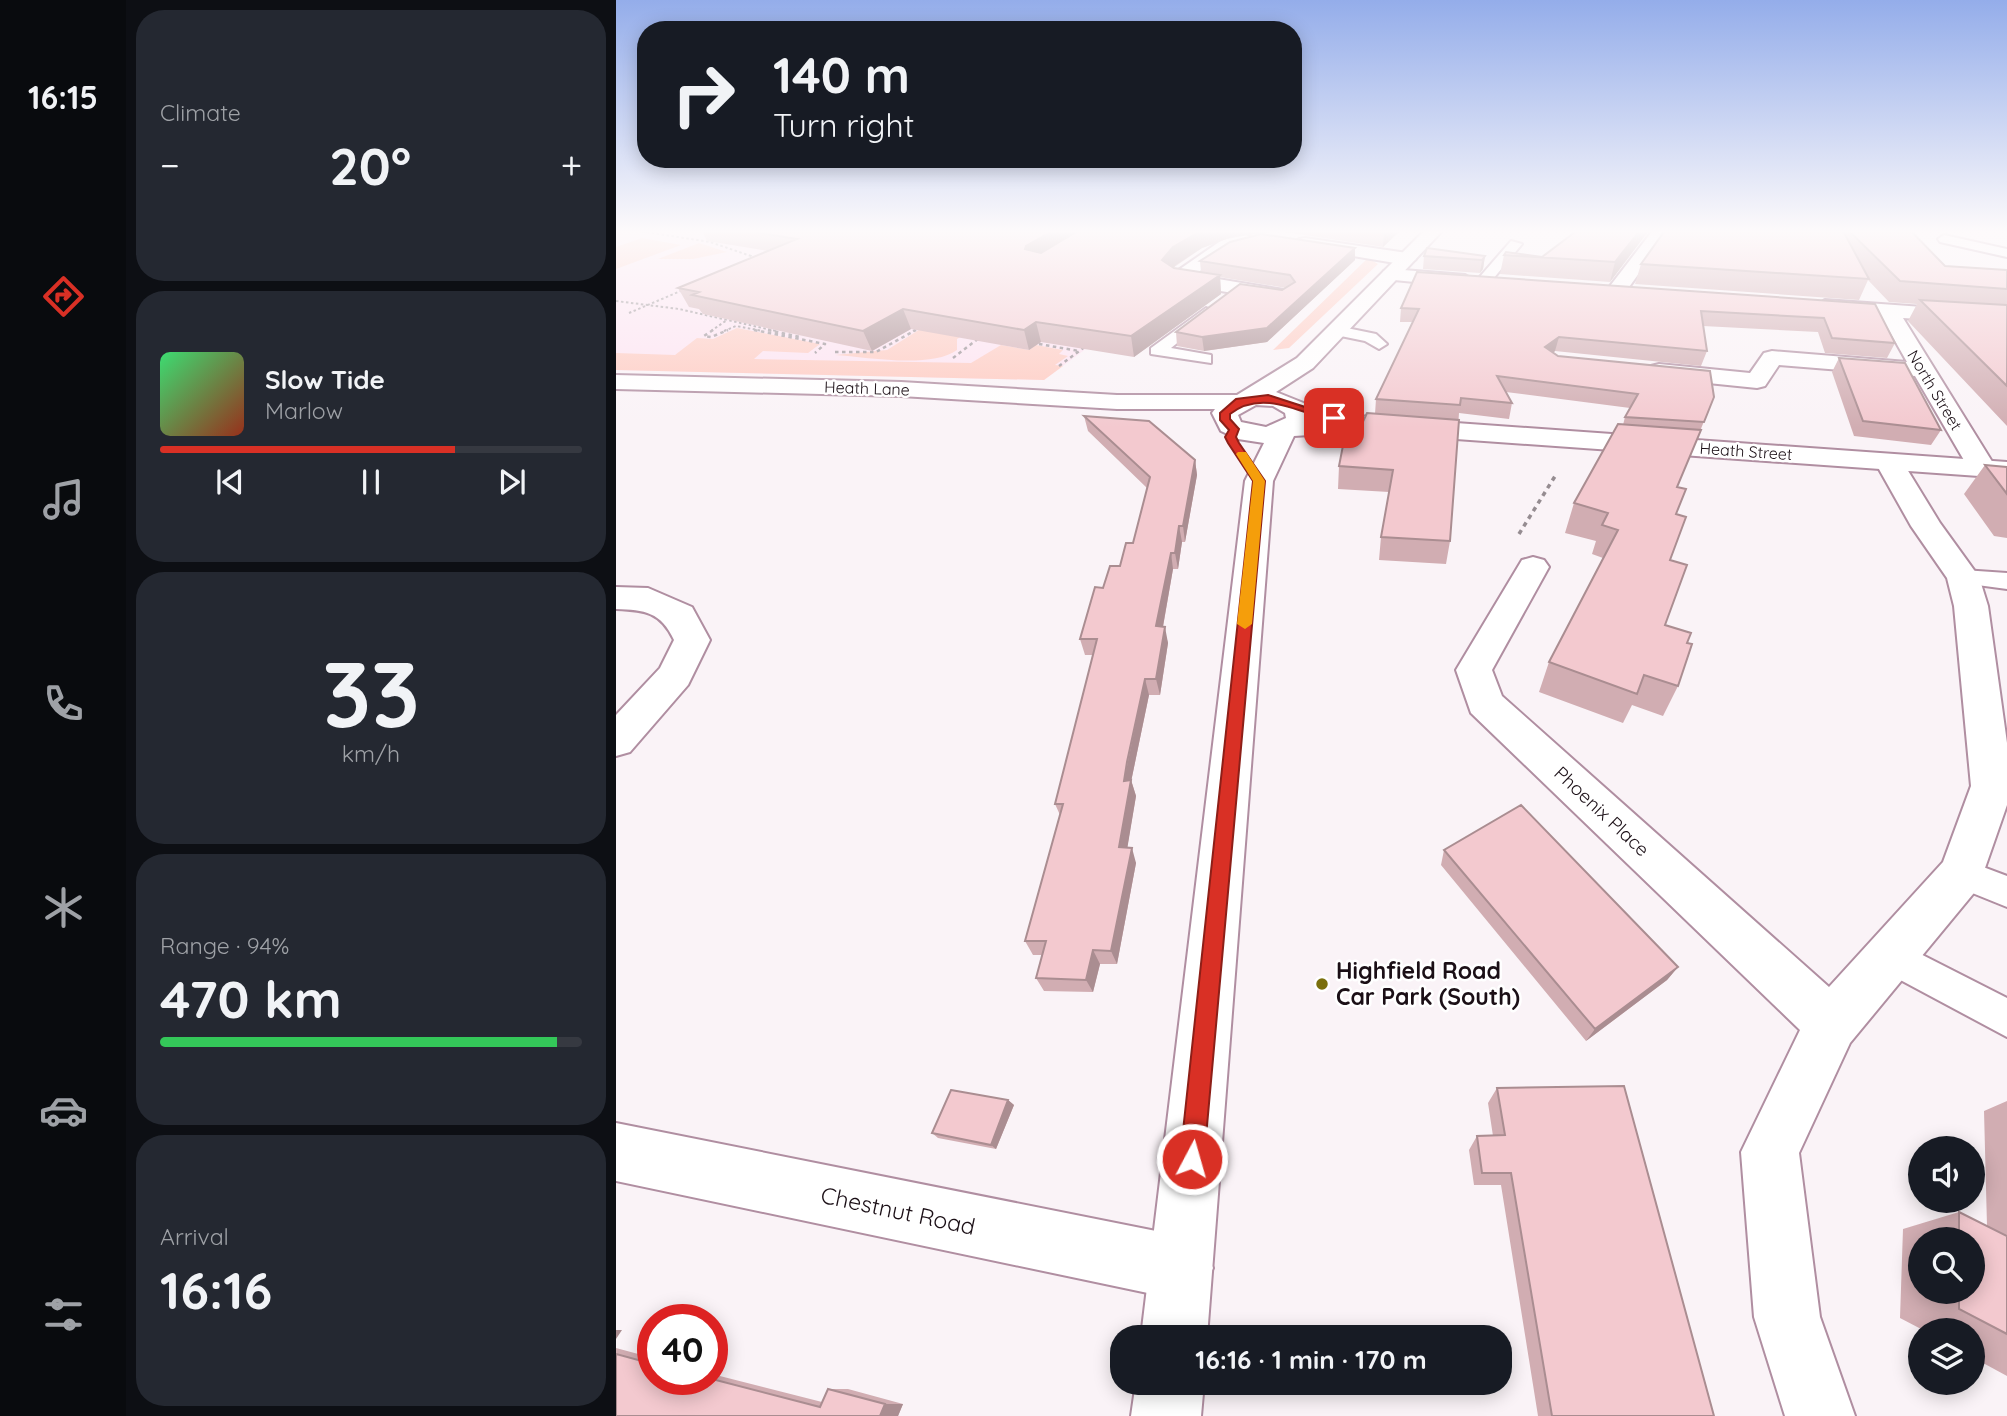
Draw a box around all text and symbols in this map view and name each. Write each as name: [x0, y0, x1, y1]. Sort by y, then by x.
text: 140 m: [773, 44, 910, 105]
icon: right: [658, 49, 749, 140]
text: 16:15: [28, 77, 98, 117]
text: Climate: [160, 98, 241, 127]
text: Turn right: [773, 105, 914, 145]
text: 20°: [329, 133, 411, 198]
text: −: [160, 141, 180, 189]
text: +: [561, 141, 582, 189]
icon: directions: [39, 272, 88, 321]
street label: North Street: [1903, 346, 1967, 434]
text: Slow Tide: [265, 363, 385, 396]
street label: Heath Lane: [824, 377, 910, 399]
pin: [1304, 388, 1364, 448]
text: Marlow: [265, 396, 343, 425]
icon: arrive: [1315, 399, 1353, 437]
street label: Heath Street: [1699, 438, 1793, 464]
icon: previous: [211, 463, 249, 501]
icon: pause: [352, 463, 390, 501]
icon: next: [493, 463, 531, 501]
icon: music: [39, 475, 88, 524]
text: 33: [322, 636, 420, 750]
icon: phone: [39, 679, 88, 728]
text: km/h: [342, 739, 400, 768]
street label: Phoenix Place: [1549, 761, 1655, 861]
icon: climate: [39, 883, 88, 932]
text: Range · 94%: [160, 931, 289, 960]
place label: Highfield Road Car Park (South): [1336, 956, 1520, 1011]
text: 470 km: [160, 966, 342, 1031]
marker: Highfield Road Car Park (South): [1314, 976, 1330, 992]
icon: car: [39, 1086, 88, 1135]
position arrow: [1155, 1122, 1229, 1196]
map controls: [1908, 1136, 1985, 1395]
button: sound: [1908, 1136, 1985, 1213]
street label: Chestnut Road: [818, 1180, 978, 1241]
text: Arrival: [160, 1222, 229, 1251]
button: search: [1908, 1227, 1985, 1304]
text: 16:16: [160, 1257, 272, 1322]
icon: filters: [39, 1290, 88, 1339]
speed limit sign: 40: [637, 1304, 728, 1395]
button: layers: [1908, 1318, 1985, 1395]
text: 16:16 · 1 min · 170 m: [1195, 1343, 1427, 1376]

